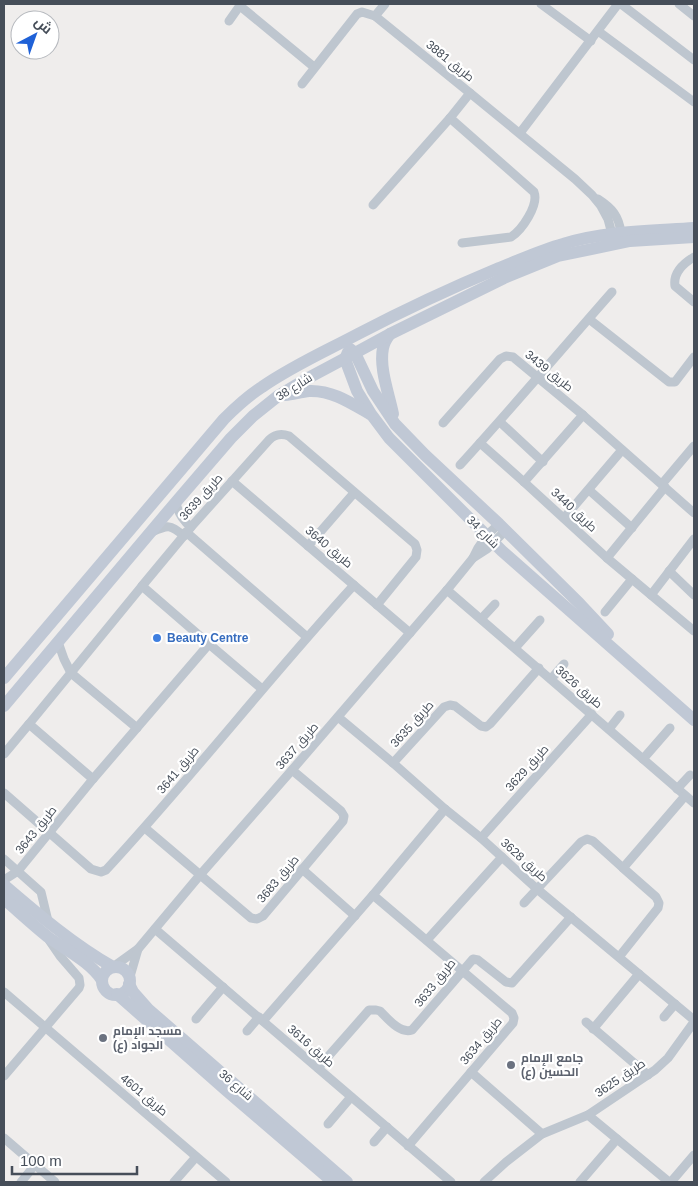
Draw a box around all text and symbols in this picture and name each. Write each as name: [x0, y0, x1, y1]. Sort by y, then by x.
north arrow: [10, 10, 60, 60]
text: ش: [31, 13, 56, 38]
street label: طريق 3881: [423, 37, 477, 85]
street label: طريق 3439: [522, 347, 576, 395]
street label: شارع 38: [273, 370, 315, 404]
street label: طريق 3639: [177, 471, 225, 523]
street label: طريق 3440: [548, 485, 600, 535]
street label: شارع 34: [463, 513, 502, 552]
street label: طريق 3640: [302, 523, 356, 571]
place label: Beauty Centre: [167, 631, 249, 645]
marker: Beauty Centre: [151, 632, 163, 644]
street label: طريق 3626: [553, 663, 605, 711]
street label: طريق 3635: [388, 698, 436, 750]
street label: طريق 3637: [273, 720, 321, 772]
street label: طريق 3629: [503, 742, 551, 794]
street label: طريق 3641: [154, 743, 202, 797]
street label: طريق 3643: [12, 803, 60, 857]
street label: طريق 3628: [498, 836, 550, 884]
street label: طريق 3683: [254, 852, 302, 906]
street label: طريق 3633: [411, 956, 459, 1010]
street label: طريق 3634: [457, 1014, 505, 1068]
street label: طريق 3616: [285, 1022, 337, 1070]
place label: مسجد الإمام الجواد (ع): [113, 1024, 182, 1054]
marker: مسجد الإمام الجواد (ع): [97, 1032, 109, 1044]
place label: جامع الإمام الحسين (ع): [521, 1051, 583, 1081]
street label: طريق 3625: [592, 1056, 648, 1100]
marker: جامع الإمام الحسين (ع): [505, 1059, 517, 1071]
street label: شارع 36: [216, 1067, 256, 1104]
street label: طريق 4601: [117, 1071, 171, 1119]
scale bar: [12, 1144, 138, 1176]
text: 100 m: [20, 1152, 62, 1169]

